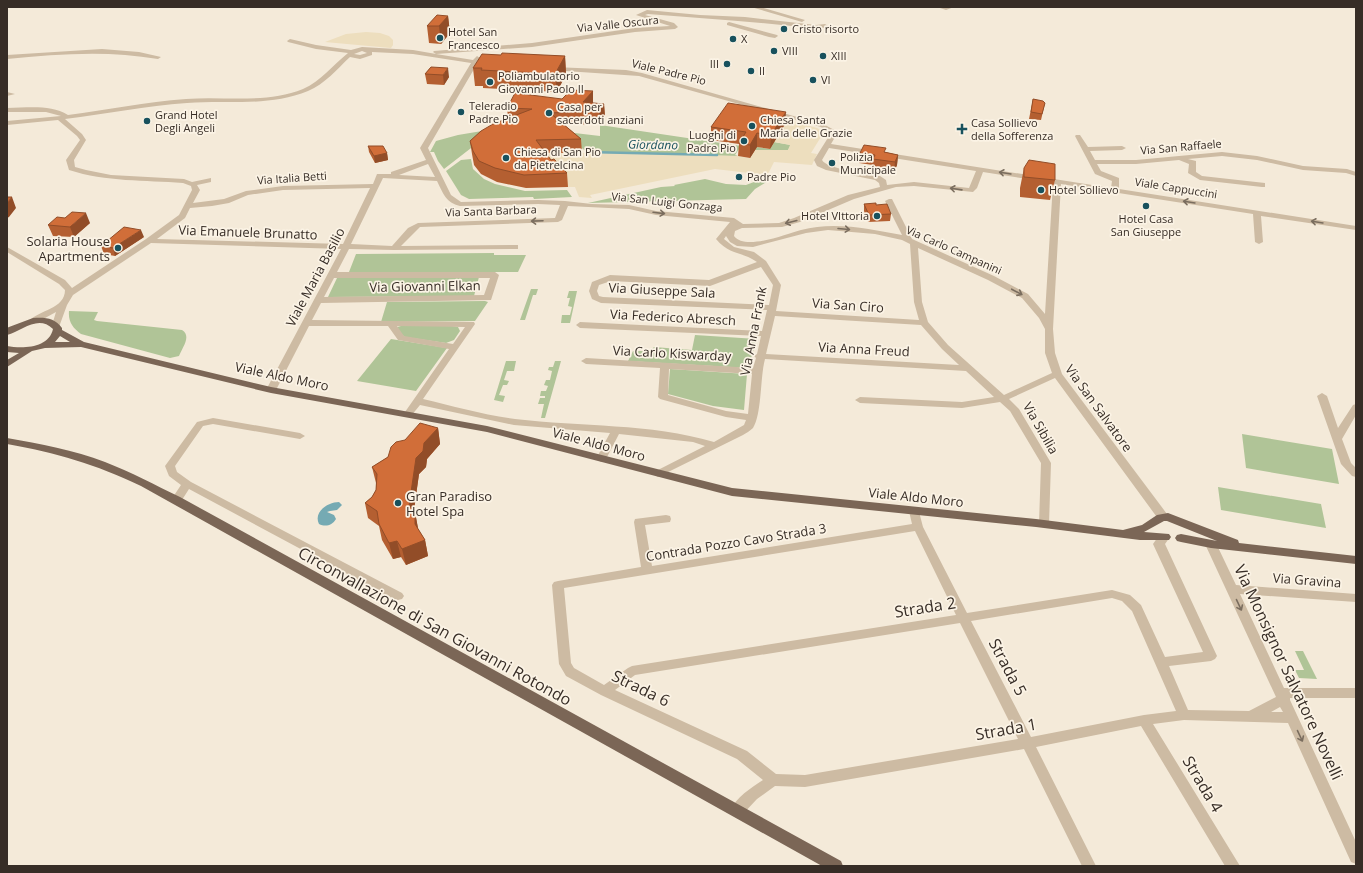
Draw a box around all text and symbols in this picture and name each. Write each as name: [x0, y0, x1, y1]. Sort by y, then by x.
street label: Via Valle Oscura: [576, 12, 659, 35]
place label: Cristo risorto: [792, 21, 859, 36]
place label: Hotel San Francesco: [448, 24, 500, 52]
marker: Cristo risorto: [779, 24, 789, 34]
place label: X: [741, 31, 748, 46]
marker: Hotel San Francesco: [435, 33, 445, 43]
marker: X: [728, 34, 738, 44]
place label: VIII: [782, 43, 798, 58]
marker: VIII: [769, 46, 779, 56]
place label: XIII: [831, 48, 847, 63]
marker: XIII: [818, 51, 828, 61]
street label: Viale Padre Pio: [630, 55, 708, 88]
place label: III: [710, 56, 719, 71]
marker: III: [722, 59, 732, 69]
place label: II: [759, 63, 765, 78]
marker: II: [746, 66, 756, 76]
place label: Poliambulatorio Giovanni Paolo II: [498, 68, 584, 96]
place label: VI: [821, 72, 831, 87]
marker: VI: [808, 75, 818, 85]
marker: Poliambulatorio Giovanni Paolo II: [485, 77, 495, 87]
place label: Teleradio Padre Pio: [469, 98, 518, 126]
place label: Casa per sacerdoti anziani: [557, 99, 644, 127]
place label: Grand Hotel Degli Angeli: [155, 107, 218, 135]
marker: Teleradio Padre Pio: [456, 107, 466, 117]
marker: Casa per sacerdoti anziani: [544, 108, 554, 118]
place label: Chiesa Santa Maria delle Grazie: [760, 112, 852, 140]
place label: Casa Sollievo della Sofferenza: [971, 115, 1053, 143]
marker: Grand Hotel Degli Angeli: [142, 116, 152, 126]
marker: Chiesa Santa Maria delle Grazie: [747, 121, 757, 131]
marker: Casa Sollievo della Sofferenza: [956, 123, 968, 135]
place label: Luoghi di Padre Pio: [687, 127, 736, 155]
street label: Via San Raffaele: [1140, 135, 1222, 158]
water label: Giordano: [628, 136, 678, 153]
marker: Luoghi di Padre Pio: [739, 136, 749, 146]
place label: Chiesa di San Pio da Pietrelcina: [514, 144, 601, 172]
place label: Polizia Municipale: [840, 149, 896, 177]
marker: Chiesa di San Pio da Pietrelcina: [501, 153, 511, 163]
marker: Polizia Municipale: [827, 158, 837, 168]
street label: Via Italia Betti: [257, 168, 327, 187]
place label: Padre Pio: [747, 169, 796, 184]
one-way arrow: [999, 169, 1012, 177]
marker: Padre Pio: [734, 172, 744, 182]
street label: Viale Cappuccini: [1134, 174, 1218, 201]
place label: Hotel Sollievo: [1049, 182, 1119, 197]
one-way arrow: [950, 185, 963, 193]
marker: Hotel Sollievo: [1036, 185, 1046, 195]
street label: Via San Luigi Gonzaga: [611, 188, 723, 215]
one-way arrow: [1183, 197, 1196, 205]
street label: Via Santa Barbara: [445, 201, 537, 220]
marker: Hotel Casa San Giuseppe: [1141, 201, 1151, 211]
place label: Hotel VIttoria: [801, 208, 869, 223]
one-way arrow: [652, 209, 665, 217]
marker: Hotel VIttoria: [872, 211, 882, 221]
place label: Hotel Casa San Giuseppe: [1111, 211, 1181, 239]
one-way arrow: [531, 217, 544, 225]
one-way arrow: [785, 218, 798, 226]
one-way arrow: [1311, 218, 1324, 226]
street label: Via Emanuele Brunatto: [178, 221, 318, 243]
street label: Via Carlo Campanini: [904, 222, 1004, 277]
street label: Viale Maria Basilio: [281, 224, 349, 330]
one-way arrow: [837, 226, 850, 233]
place label: Solaria House Apartments: [26, 232, 110, 265]
marker: Solaria House Apartments: [113, 243, 123, 253]
street label: Via Giovanni Elkan: [369, 276, 481, 296]
street label: Via Giuseppe Sala: [608, 278, 716, 302]
street label: Via Anna Frank: [736, 285, 770, 377]
one-way arrow: [1011, 288, 1023, 296]
street label: Via San Ciro: [811, 294, 885, 316]
street label: Via Federico Abresch: [610, 305, 736, 329]
street label: Via Anna Freud: [818, 338, 910, 360]
street label: Via Carlo Kiswarday: [612, 341, 732, 365]
street label: Viale Aldo Moro: [233, 357, 331, 395]
street label: Via San Salvatore: [1061, 361, 1137, 455]
street label: Via Sibilia: [1019, 399, 1063, 457]
street label: Viale Aldo Moro: [551, 423, 648, 465]
street label: Viale Aldo Moro: [868, 483, 965, 511]
place label: Gran Paradiso Hotel Spa: [406, 487, 492, 520]
marker: Gran Paradiso Hotel Spa: [393, 498, 403, 508]
street label: Contrada Pozzo Cavo Strada 3: [645, 519, 827, 565]
street label: Circonvallazione di San Giovanni Rotondo: [294, 541, 576, 711]
street label: Via Monsignor Salvatore Novelli: [1229, 561, 1349, 783]
street label: Via Gravina: [1272, 569, 1342, 591]
street label: Strada 2: [893, 591, 957, 623]
one-way arrow: [1236, 599, 1243, 611]
street label: Strada 5: [984, 635, 1032, 699]
street label: Strada 6: [608, 665, 674, 711]
street label: Strada 1: [974, 713, 1038, 745]
one-way arrow: [1297, 729, 1304, 741]
street label: Strada 4: [1178, 752, 1228, 816]

